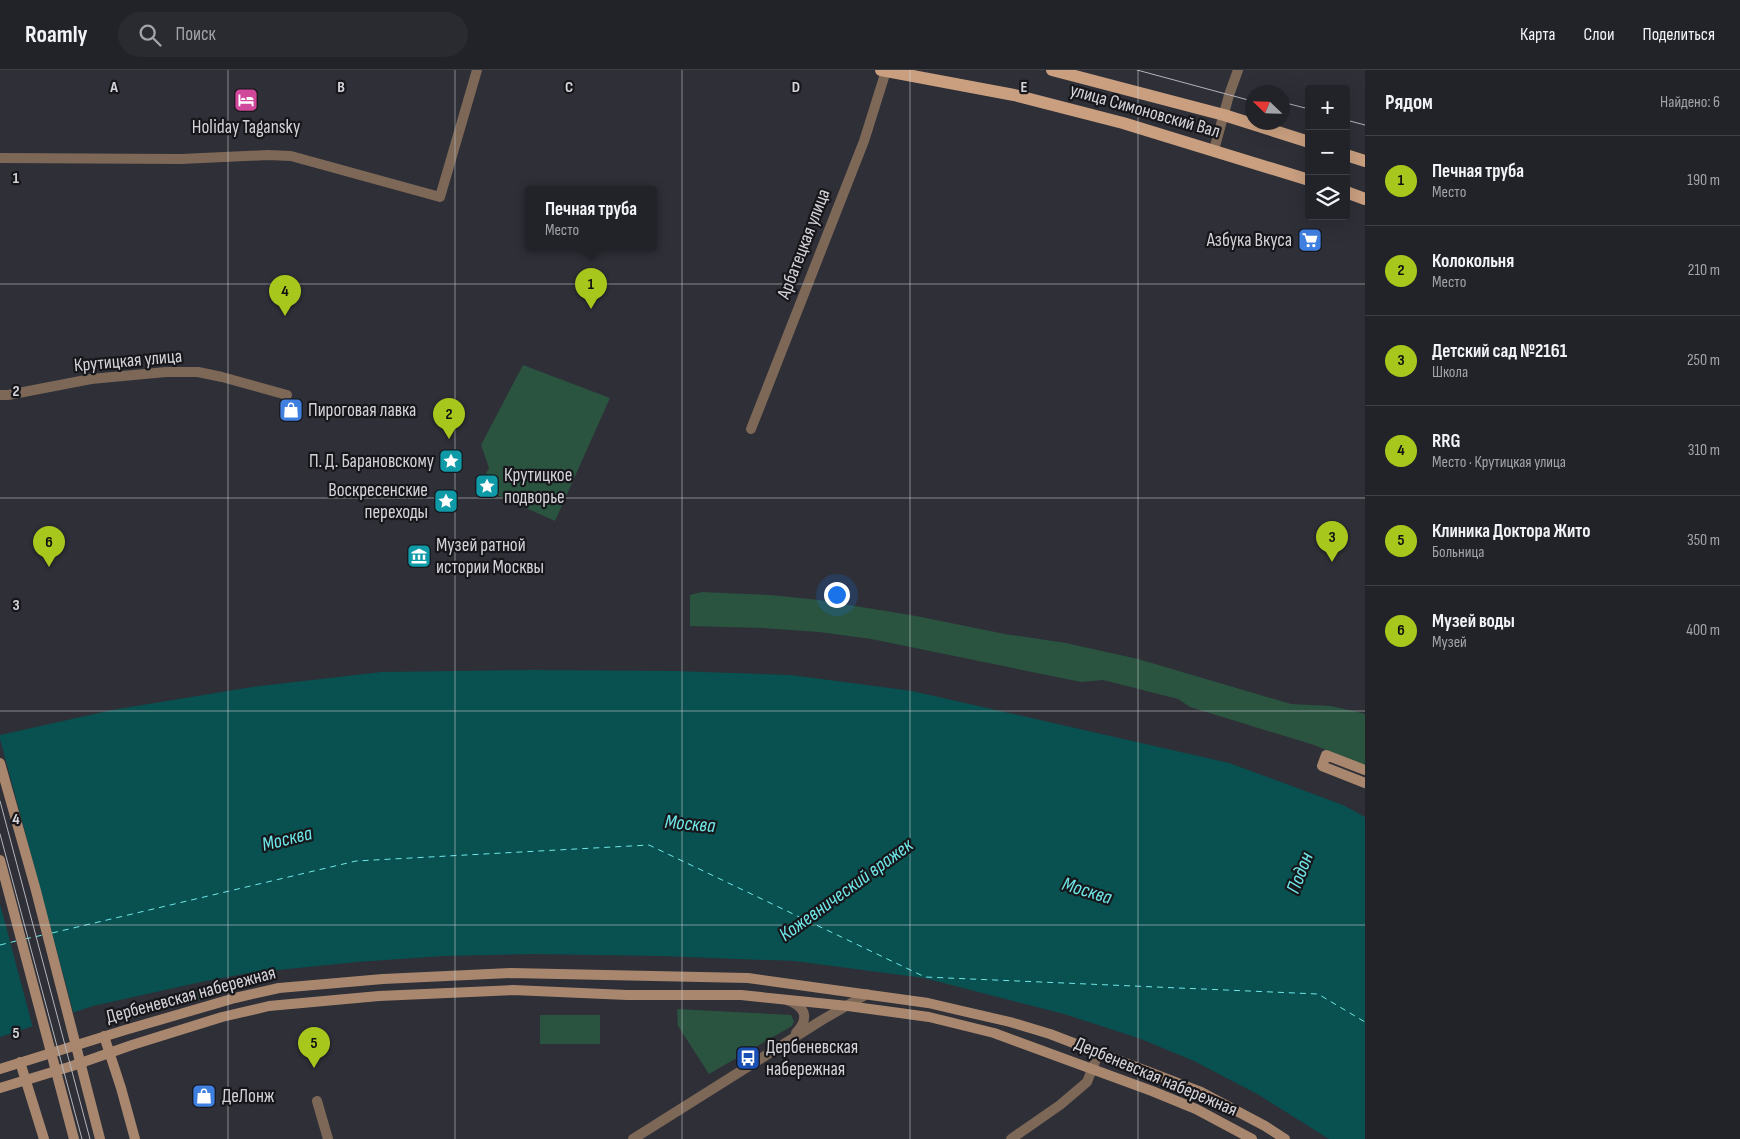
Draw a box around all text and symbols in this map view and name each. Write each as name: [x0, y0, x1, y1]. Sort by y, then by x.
search box: [118, 12, 468, 57]
text: Roamly: [25, 20, 88, 49]
icon: search: [136, 21, 164, 49]
text: Поиск: [176, 23, 216, 46]
text: Карта: [1520, 24, 1556, 45]
text: Слои: [1584, 24, 1615, 45]
text: Поделиться: [1643, 24, 1715, 45]
text: A: [109, 78, 118, 97]
text: B: [337, 78, 345, 97]
text: C: [565, 78, 573, 97]
text: D: [792, 78, 800, 97]
text: E: [1021, 78, 1028, 97]
street label: улица Симоновский Вал: [1067, 79, 1223, 143]
north arrow: [1245, 85, 1290, 130]
map controls: [1305, 85, 1350, 220]
button: +: [1305, 85, 1350, 130]
hotel icon: Holiday Tagansky: [233, 87, 259, 113]
text: Рядом: [1385, 90, 1433, 115]
text: Найдено: 6: [1660, 93, 1720, 112]
place label: Holiday Tagansky: [192, 116, 301, 139]
button: −: [1305, 130, 1350, 175]
text: Печная труба: [1432, 160, 1524, 183]
text: 1: [13, 169, 20, 188]
text: 1: [1398, 171, 1404, 190]
text: 190 m: [1687, 171, 1720, 190]
button: layers: [1305, 175, 1350, 220]
text: Место: [1432, 183, 1466, 202]
popup: [525, 186, 657, 251]
street label: Арбатецкая улица: [772, 186, 836, 303]
text: Печная труба: [545, 198, 637, 221]
text: Место: [545, 221, 579, 240]
supermarket icon: Азбука Вкуса: [1297, 227, 1323, 253]
place label: Азбука Вкуса: [1206, 229, 1292, 252]
text: Колокольня: [1432, 250, 1514, 273]
text: 2: [1397, 261, 1405, 280]
text: 210 m: [1688, 261, 1720, 280]
pin: 1: [575, 268, 607, 309]
text: Место: [1432, 273, 1466, 292]
pin: 4: [269, 275, 301, 316]
text: Детский сад №2161: [1432, 340, 1567, 363]
street label: Крутицкая улица: [73, 345, 183, 377]
text: 3: [1397, 351, 1405, 370]
text: 250 m: [1687, 351, 1720, 370]
text: Школа: [1432, 363, 1468, 382]
text: 2: [12, 382, 20, 401]
shop icon: Пироговая лавка: [278, 397, 304, 423]
pin: 2: [433, 398, 465, 439]
place label: Пироговая лавка: [308, 399, 416, 422]
text: RRG: [1432, 430, 1460, 453]
text: 4: [1397, 441, 1405, 460]
text: 310 m: [1688, 441, 1720, 460]
place icon: П. Д. Барановскому: [438, 448, 464, 474]
place label: П. Д. Барановскому: [309, 450, 435, 473]
text: Место · Крутицкая улица: [1432, 453, 1566, 472]
place label: Крутицкое подворье: [504, 464, 572, 509]
place icon: Крутицкое подворье: [474, 473, 500, 499]
place label: Воскресенские переходы: [328, 479, 428, 524]
place icon: Воскресенские переходы: [433, 488, 459, 514]
text: Клиника Доктора Жито: [1432, 520, 1590, 543]
pin: 3: [1316, 521, 1348, 562]
pin: 6: [33, 526, 65, 567]
text: 5: [1397, 531, 1405, 550]
text: 350 m: [1687, 531, 1720, 550]
place label: Музей ратной истории Москвы: [436, 534, 544, 579]
museum icon: Музей ратной истории Москвы: [406, 543, 432, 569]
text: Больница: [1432, 543, 1484, 562]
your location: [824, 582, 850, 608]
text: 3: [12, 596, 20, 615]
text: Музей воды: [1432, 610, 1515, 633]
text: 6: [1397, 621, 1405, 640]
text: 400 m: [1686, 621, 1720, 640]
text: Музей: [1432, 633, 1467, 652]
text: 4: [12, 810, 20, 829]
water label: Москва: [664, 810, 716, 838]
water label: Москва: [259, 821, 315, 857]
water label: Кожевнический вражек: [774, 833, 919, 947]
water label: Подон: [1281, 848, 1319, 897]
water label: Москва: [1059, 872, 1115, 910]
street label: Дербеневская набережная: [104, 961, 278, 1029]
text: 5: [12, 1024, 20, 1043]
pin: 5: [298, 1027, 330, 1068]
street label: Дербеневская набережная: [1071, 1032, 1241, 1122]
place label: Дербеневская набережная: [766, 1036, 858, 1081]
bus stop icon: Дербеневская набережная: [735, 1045, 761, 1071]
shop icon: ДеЛонж: [191, 1083, 217, 1109]
place label: ДеЛонж: [222, 1085, 275, 1108]

